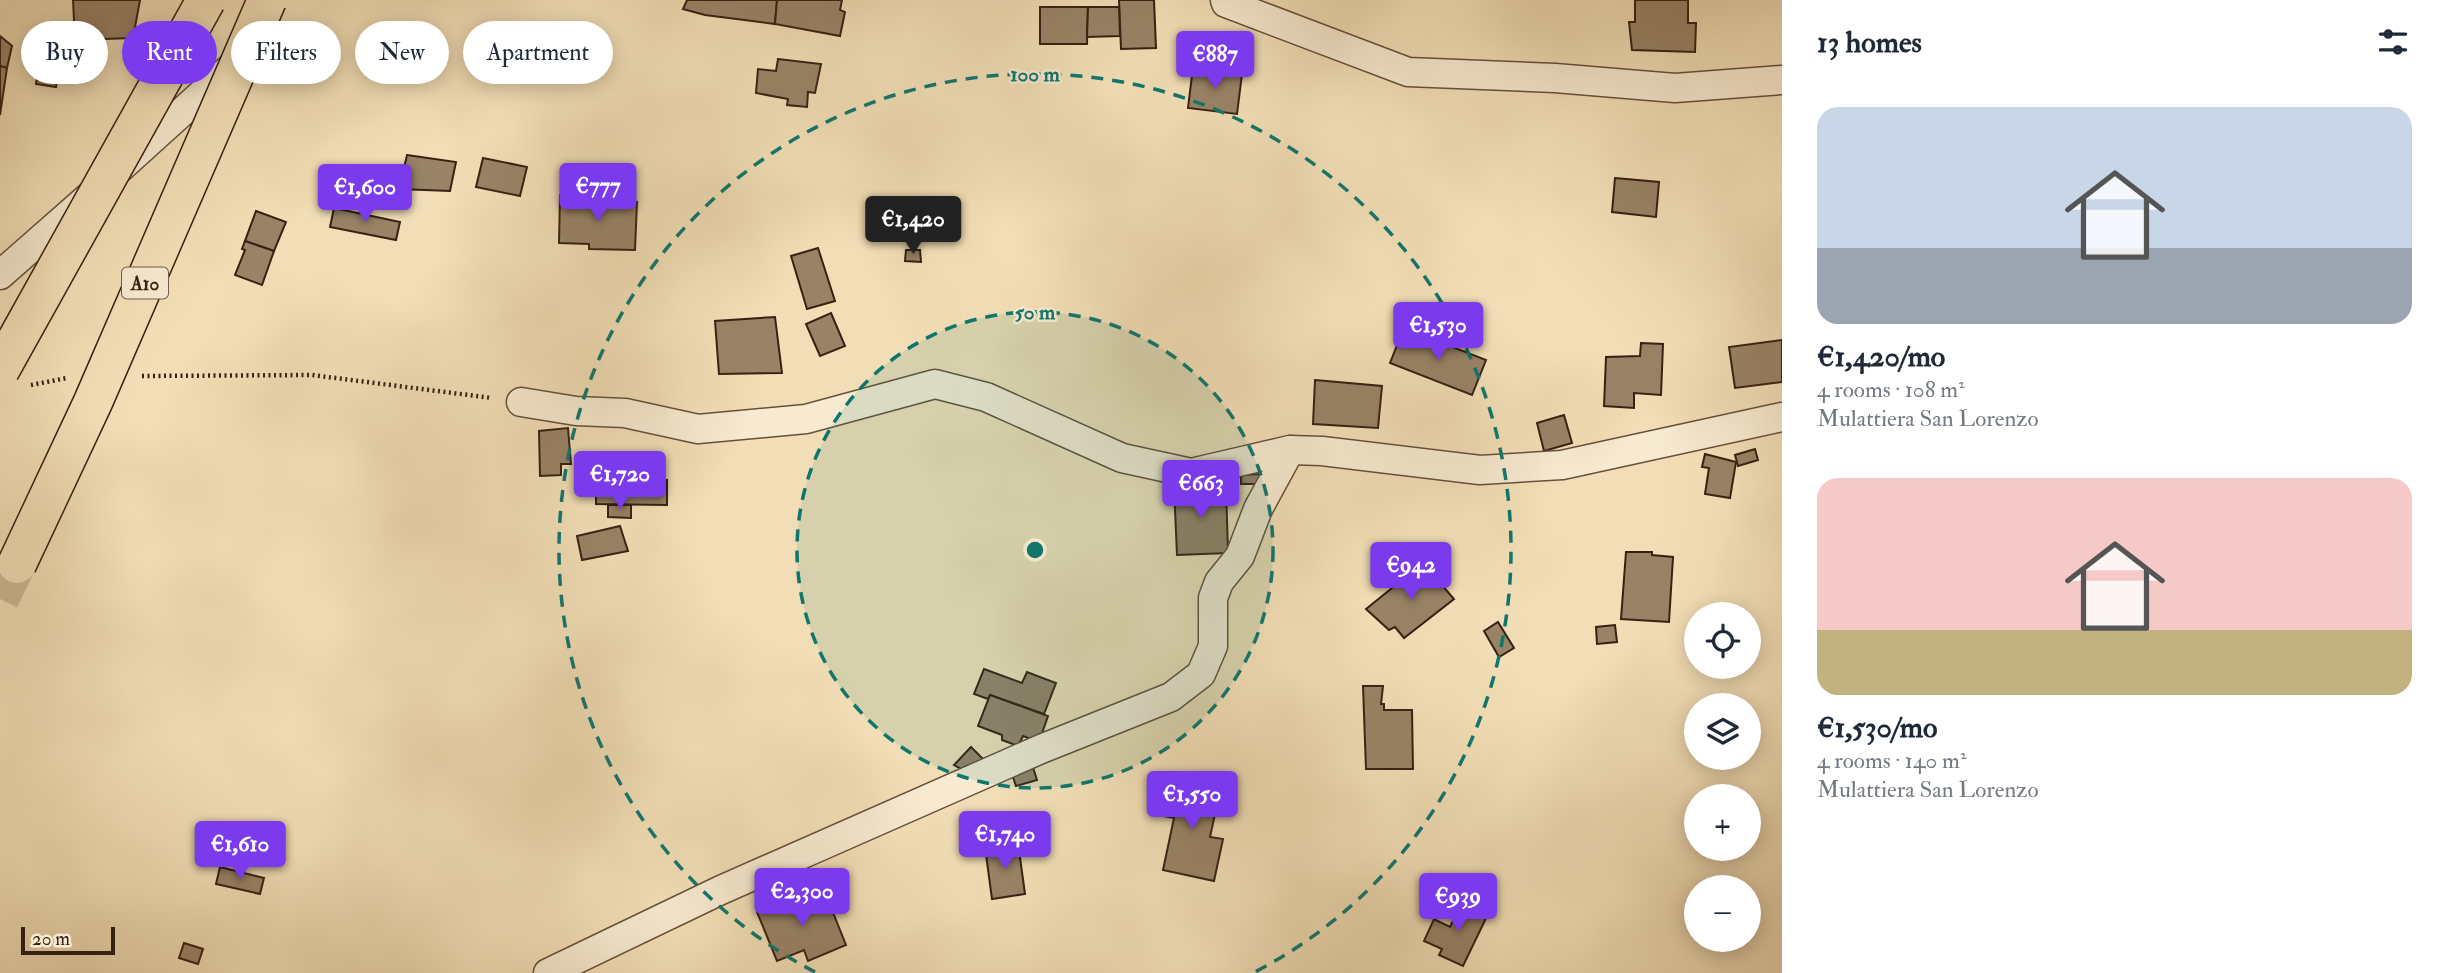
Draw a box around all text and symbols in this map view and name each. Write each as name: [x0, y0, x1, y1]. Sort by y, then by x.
chip: Buy: [21, 21, 108, 84]
chip: Rent: [122, 21, 217, 84]
chip: Filters: [231, 21, 341, 84]
chip: New: [355, 21, 449, 84]
chip: Apartment: [463, 21, 613, 84]
icon: filters: [2374, 23, 2412, 61]
text: 13 homes: [1817, 24, 1922, 61]
pin: €887: [1174, 32, 1256, 91]
text: €887: [1192, 39, 1238, 68]
text: 100 m: [1010, 61, 1061, 88]
icon: home: [2052, 152, 2178, 278]
pin: €1,600: [308, 164, 422, 224]
pin: €777: [557, 164, 639, 223]
text: €777: [575, 171, 621, 200]
text: €1,600: [334, 172, 396, 201]
pin: €1,420: [856, 196, 970, 256]
text: €1,420: [881, 204, 945, 233]
road number: A10: [122, 268, 168, 298]
text: 50 m: [1015, 299, 1056, 326]
pin: €1,530: [1381, 302, 1495, 362]
text: €1,530: [1409, 310, 1467, 339]
text: €1,420/mo: [1817, 338, 1945, 375]
text: 4 rooms · 108 m²: [1817, 375, 1965, 404]
text: Mulattiera San Lorenzo: [1817, 404, 2039, 433]
pin: €1,720: [563, 452, 677, 511]
text: €1,720: [590, 459, 650, 488]
pin: €663: [1160, 461, 1242, 520]
text: €663: [1178, 468, 1224, 497]
icon: home: [2052, 523, 2178, 649]
centre of rings: [1023, 538, 1047, 562]
pin: €942: [1370, 542, 1452, 602]
text: €942: [1386, 550, 1436, 579]
map controls: [1684, 602, 1761, 952]
button: locate: [1684, 602, 1761, 679]
button: layers: [1684, 693, 1761, 770]
text: €1,530/mo: [1817, 709, 1937, 746]
text: 4 rooms · 140 m²: [1817, 746, 1966, 775]
pin: €1,550: [1135, 772, 1249, 831]
text: Mulattiera San Lorenzo: [1817, 775, 2039, 804]
text: €1,550: [1163, 779, 1221, 808]
button: +: [1684, 784, 1761, 861]
pin: €1,740: [948, 812, 1062, 871]
text: €1,740: [975, 819, 1035, 848]
pin: €1,610: [183, 822, 297, 881]
text: €1,610: [211, 829, 269, 858]
pin: €2,300: [745, 869, 859, 928]
pin: €939: [1417, 874, 1499, 933]
button: −: [1684, 875, 1761, 952]
text: €2,300: [771, 876, 834, 905]
text: €939: [1435, 881, 1481, 910]
scale bar: [21, 924, 116, 956]
text: 20 m: [32, 927, 70, 951]

